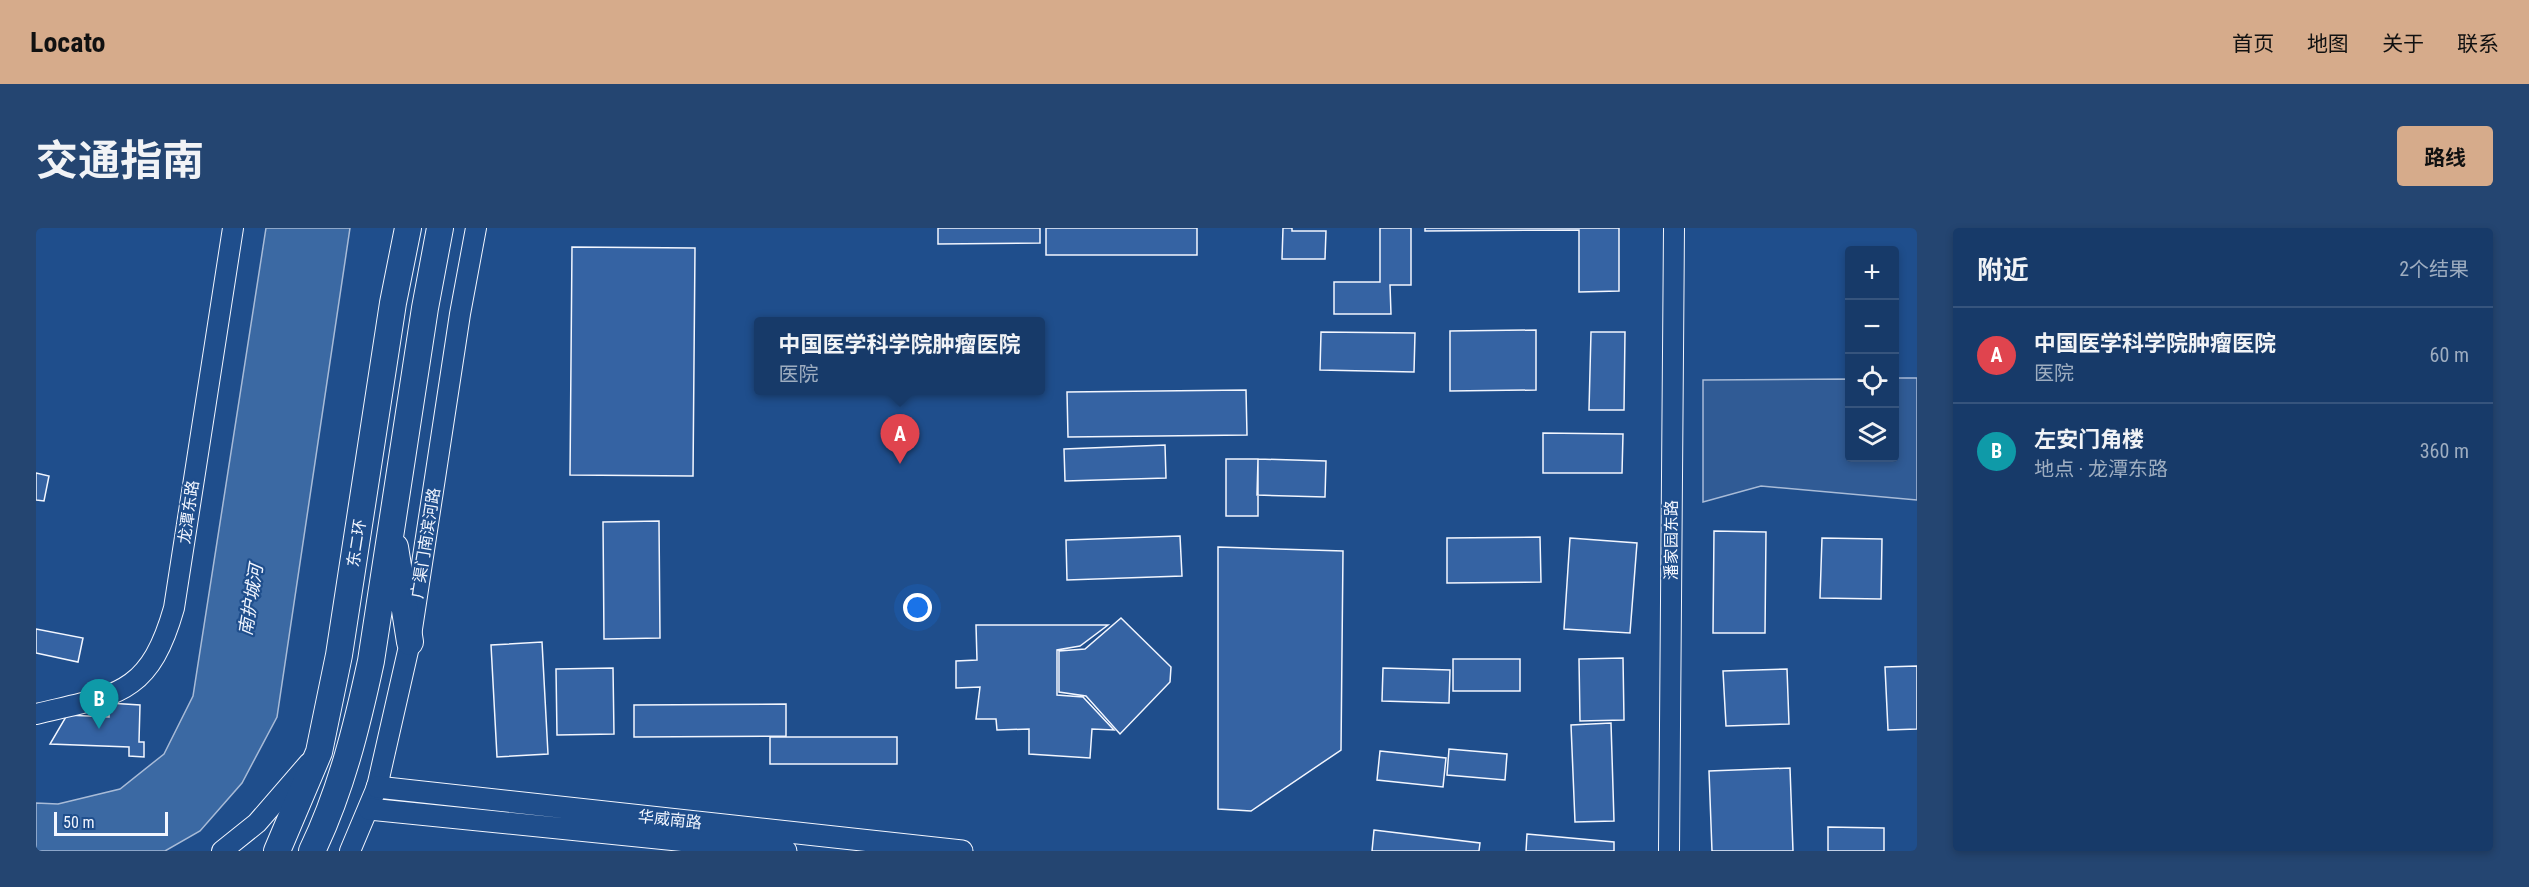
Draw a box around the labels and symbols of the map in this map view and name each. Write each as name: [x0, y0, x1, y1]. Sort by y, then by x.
pin: A: [880, 414, 920, 464]
street label: 龙潭东路: [175, 479, 202, 545]
street label: 广渠门南滨河路: [407, 486, 444, 600]
street label: 潘家园东路: [1662, 500, 1681, 580]
street label: 东二环: [343, 518, 370, 568]
water label: 南护城河: [235, 560, 267, 637]
your location: [903, 593, 932, 622]
pin: B: [80, 680, 118, 729]
street label: 华威南路: [637, 807, 703, 832]
scale bar: [54, 809, 168, 836]

